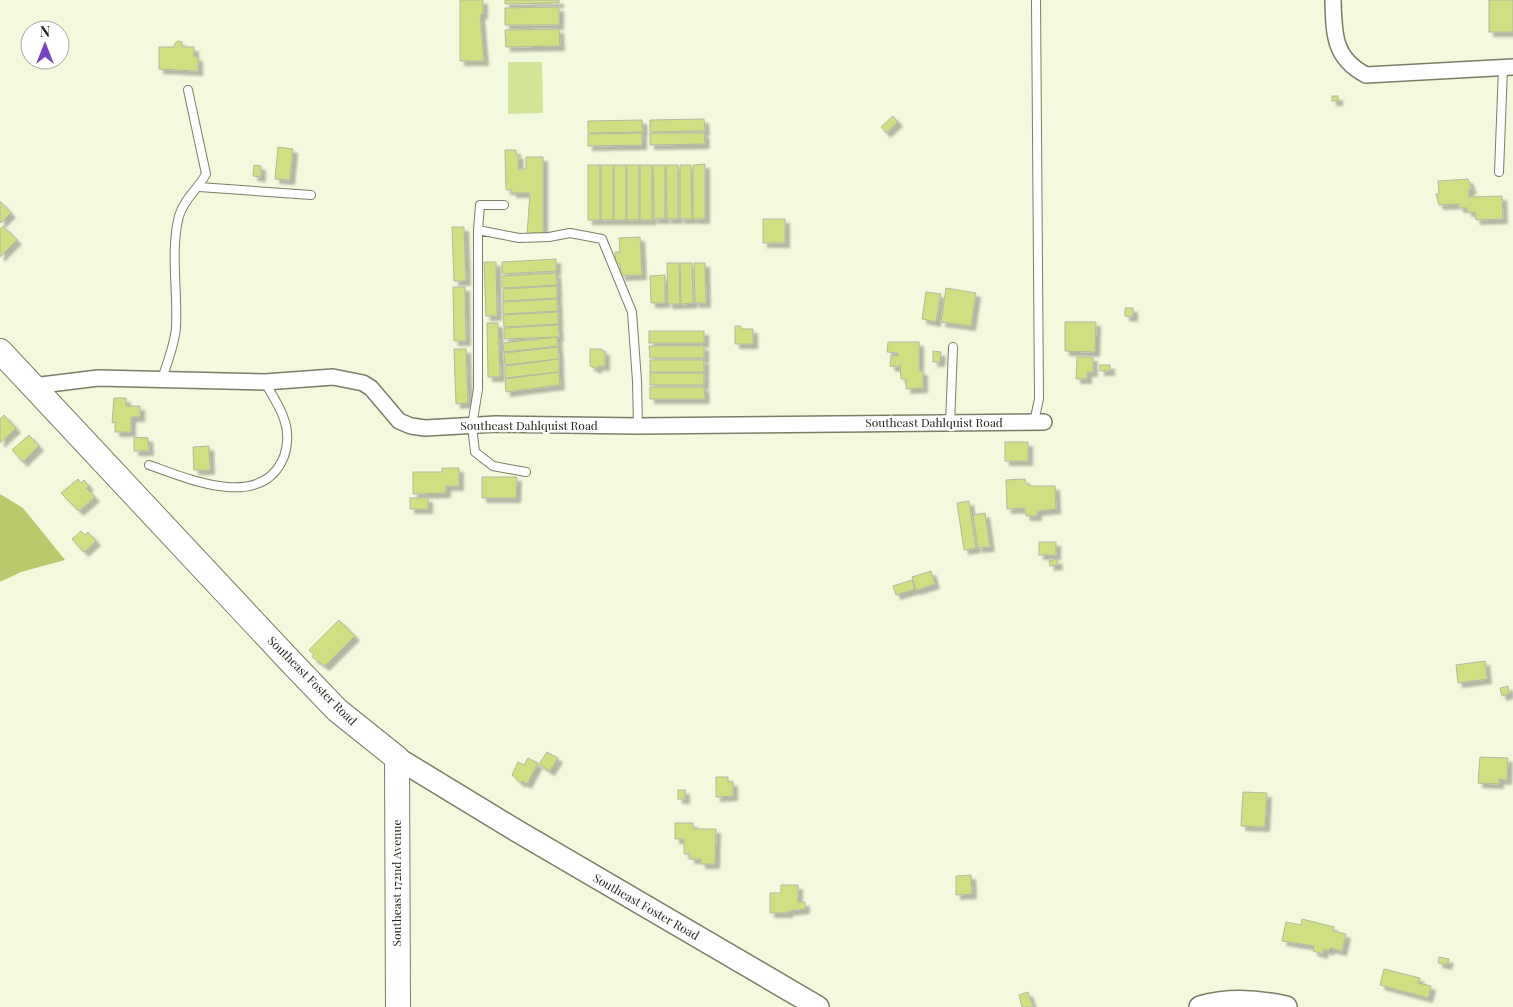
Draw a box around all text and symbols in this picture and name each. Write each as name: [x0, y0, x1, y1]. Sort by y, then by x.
north arrow: [20, 20, 70, 70]
text: N: [40, 22, 50, 41]
street label: Southeast Dahlquist Road: [865, 414, 1003, 430]
street label: Southeast Dahlquist Road: [460, 417, 598, 433]
street label: Southeast Foster Road: [265, 632, 361, 728]
street label: Southeast 172nd Avenue: [388, 819, 404, 947]
street label: Southeast Foster Road: [591, 869, 702, 943]

